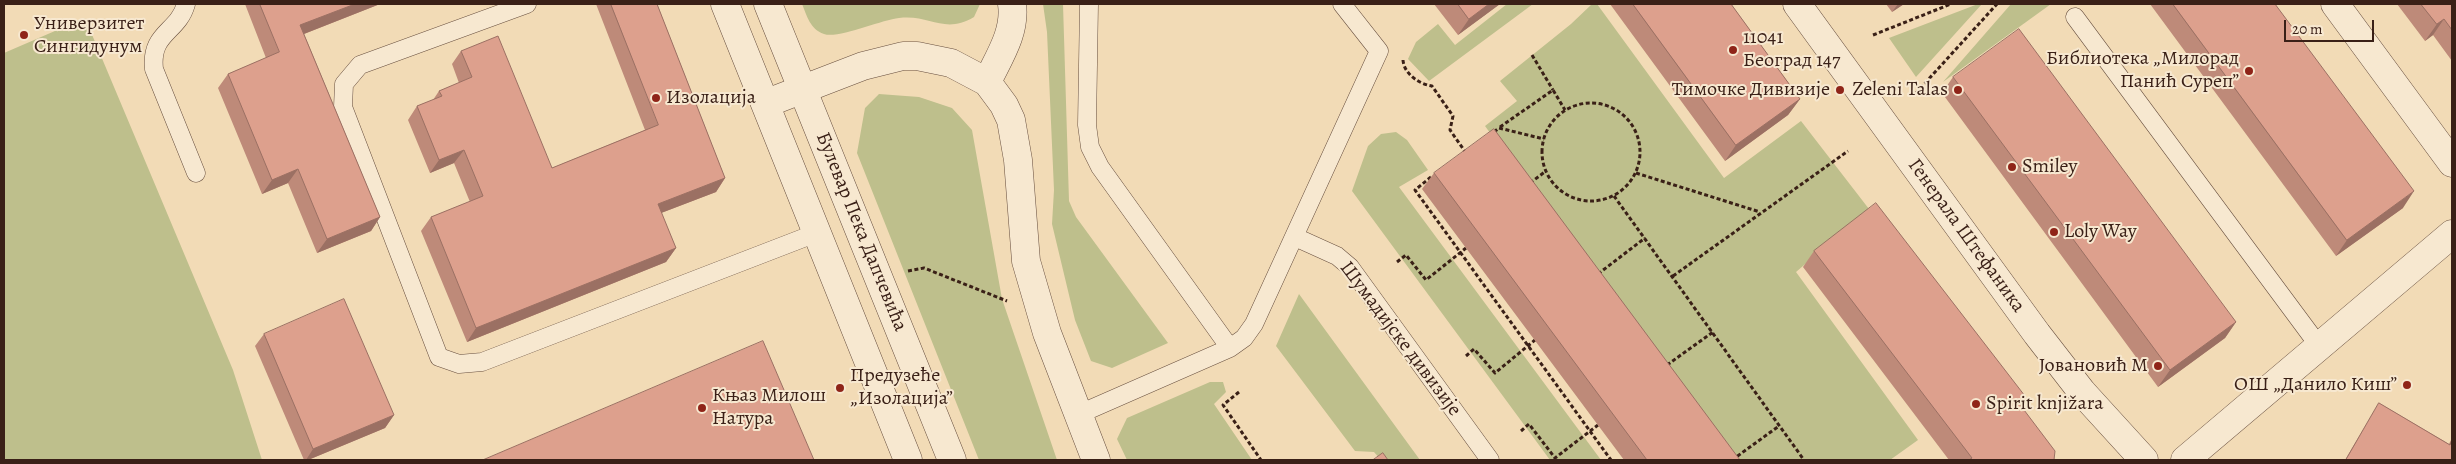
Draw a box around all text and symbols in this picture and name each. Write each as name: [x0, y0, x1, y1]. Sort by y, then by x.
scale bar: [2286, 10, 2376, 42]
place label: Универзитет Сингидунум: [34, 12, 144, 59]
text: 20 m: [2292, 19, 2323, 39]
place label: 11041 Београд 147: [1743, 26, 1840, 73]
marker: Универзитет Сингидунум: [18, 29, 30, 41]
marker: 11041 Београд 147: [1727, 44, 1739, 56]
place label: Библиотека „Милорад Панић Суреп”: [2046, 47, 2239, 94]
marker: Библиотека „Милорад Панић Суреп”: [2243, 65, 2255, 77]
place label: Тимочке Дивизије: [1672, 78, 1830, 102]
place label: Zeleni Talas: [1852, 78, 1948, 102]
marker: Тимочке Дивизије: [1834, 84, 1846, 96]
marker: Zeleni Talas: [1952, 84, 1964, 96]
place label: Изолација: [666, 86, 756, 110]
marker: Изолација: [650, 92, 662, 104]
street label: Булевар Пека Дапчевића: [810, 129, 912, 335]
street label: Генерала Штефаника: [1902, 154, 2030, 318]
place label: Smiley: [2022, 155, 2077, 179]
marker: Smiley: [2006, 161, 2018, 173]
place label: Loly Way: [2064, 220, 2137, 244]
marker: Loly Way: [2048, 226, 2060, 238]
street label: Шумадијске дивизије: [1334, 257, 1466, 421]
place label: Јовановић М: [2039, 354, 2148, 378]
marker: Јовановић М: [2152, 360, 2164, 372]
place label: Предузеће „Изолација”: [850, 364, 953, 411]
place label: ОШ „Данило Киш”: [2234, 373, 2397, 397]
marker: ОШ „Данило Киш”: [2401, 379, 2413, 391]
marker: Предузеће „Изолација”: [834, 382, 846, 394]
place label: Књаз Милош Натура: [712, 384, 826, 431]
place label: Spirit knjižara: [1986, 392, 2103, 416]
marker: Spirit knjižara: [1970, 398, 1982, 410]
marker: Књаз Милош Натура: [696, 402, 708, 414]

